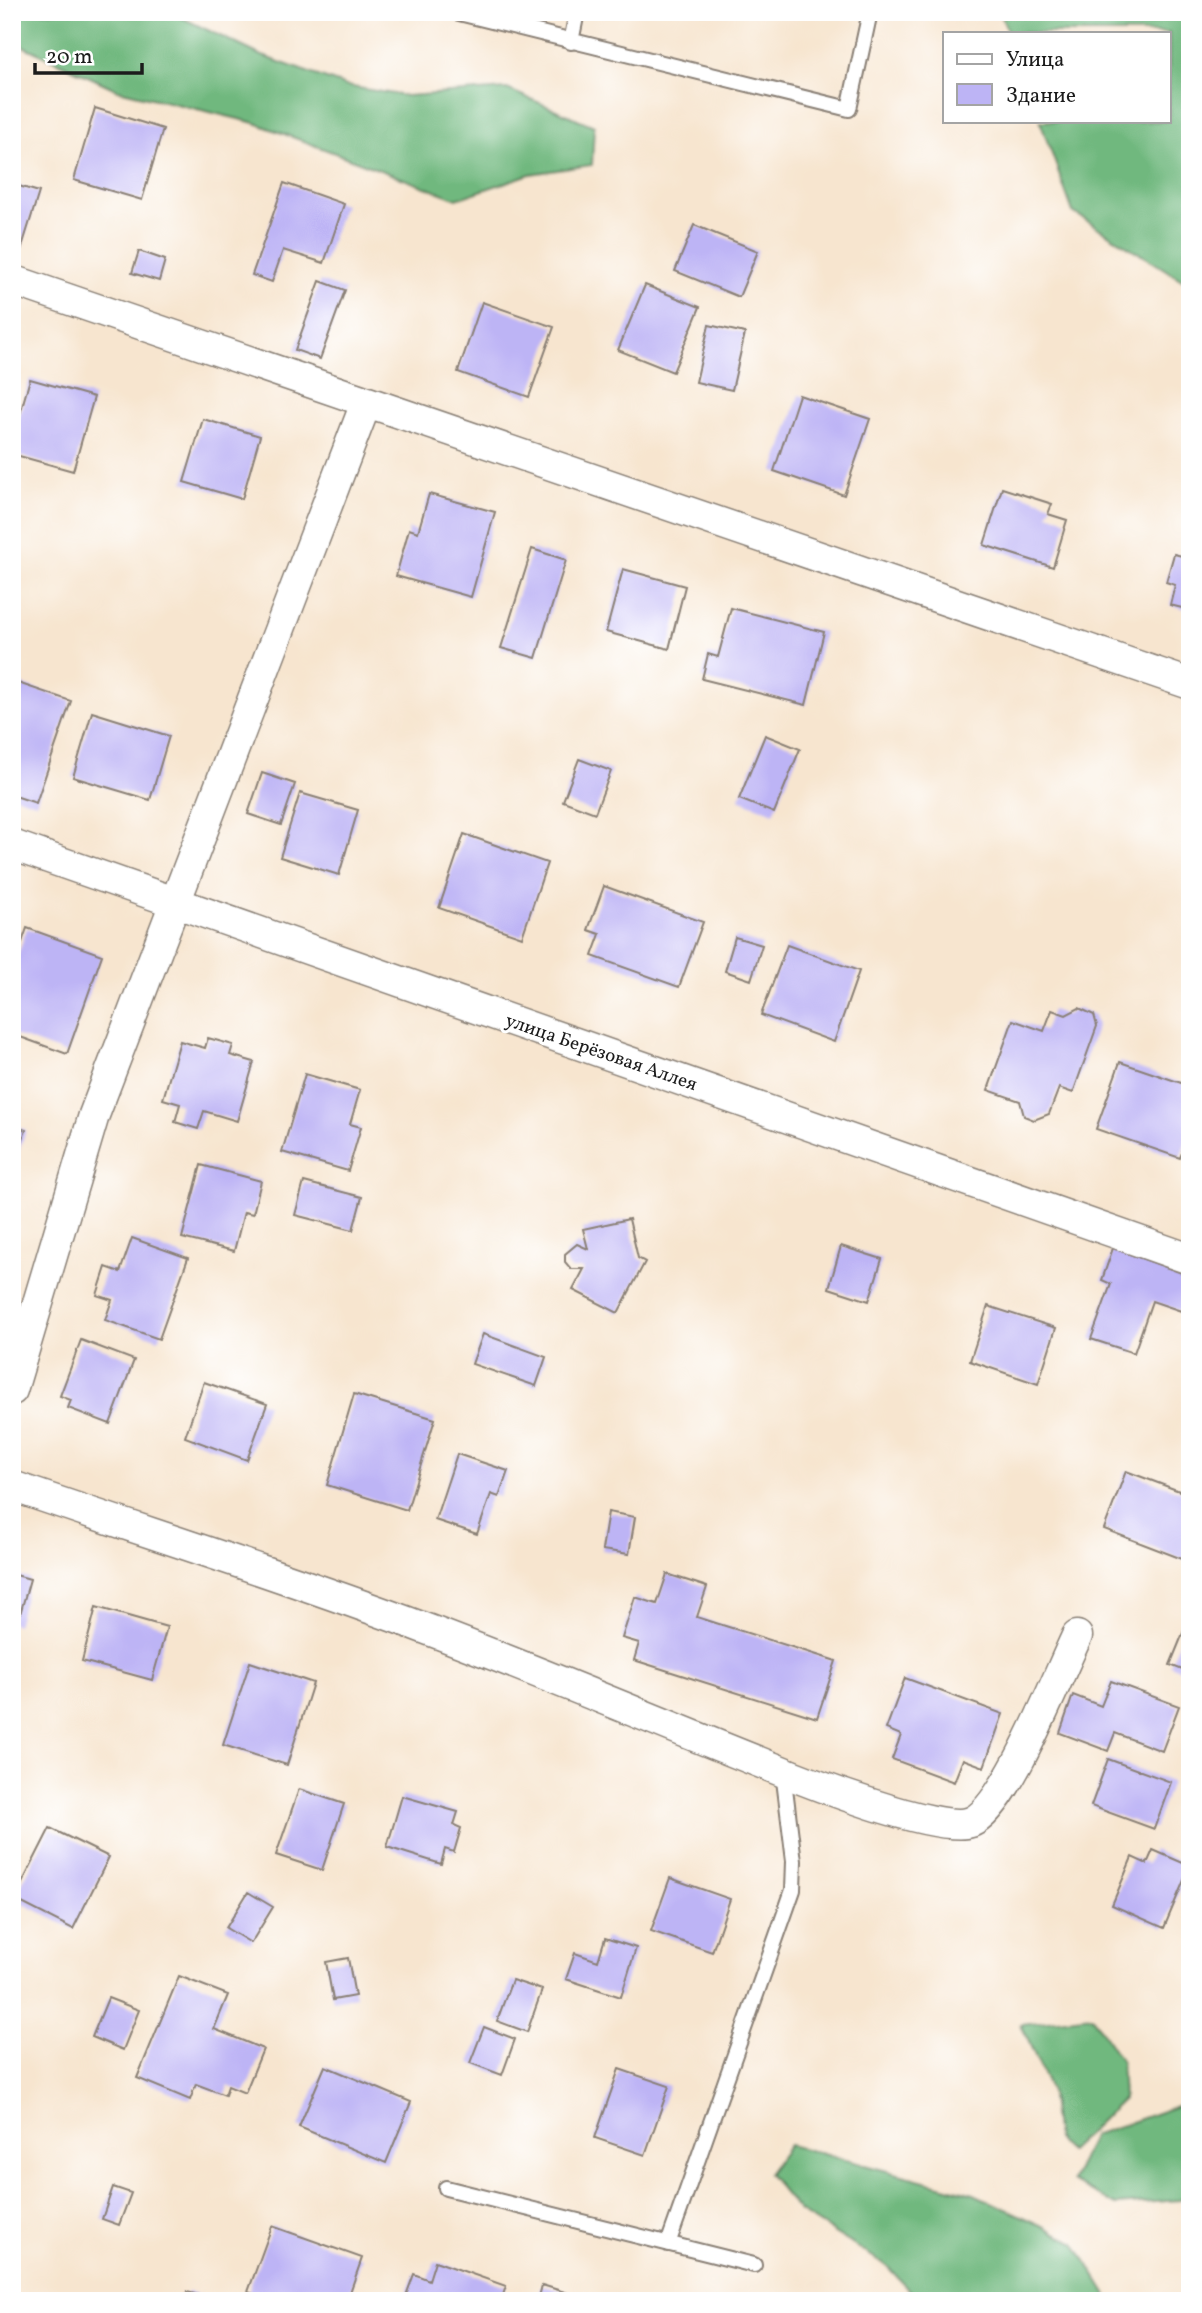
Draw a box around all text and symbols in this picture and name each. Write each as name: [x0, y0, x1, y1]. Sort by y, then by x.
scale bar: [35, 32, 142, 76]
legend: [943, 32, 1170, 122]
text: 20 m: [46, 43, 92, 72]
text: Улица: [1006, 46, 1064, 75]
text: Здание: [1006, 82, 1076, 111]
street label: улица Берёзовая Аллея: [502, 1008, 701, 1098]

